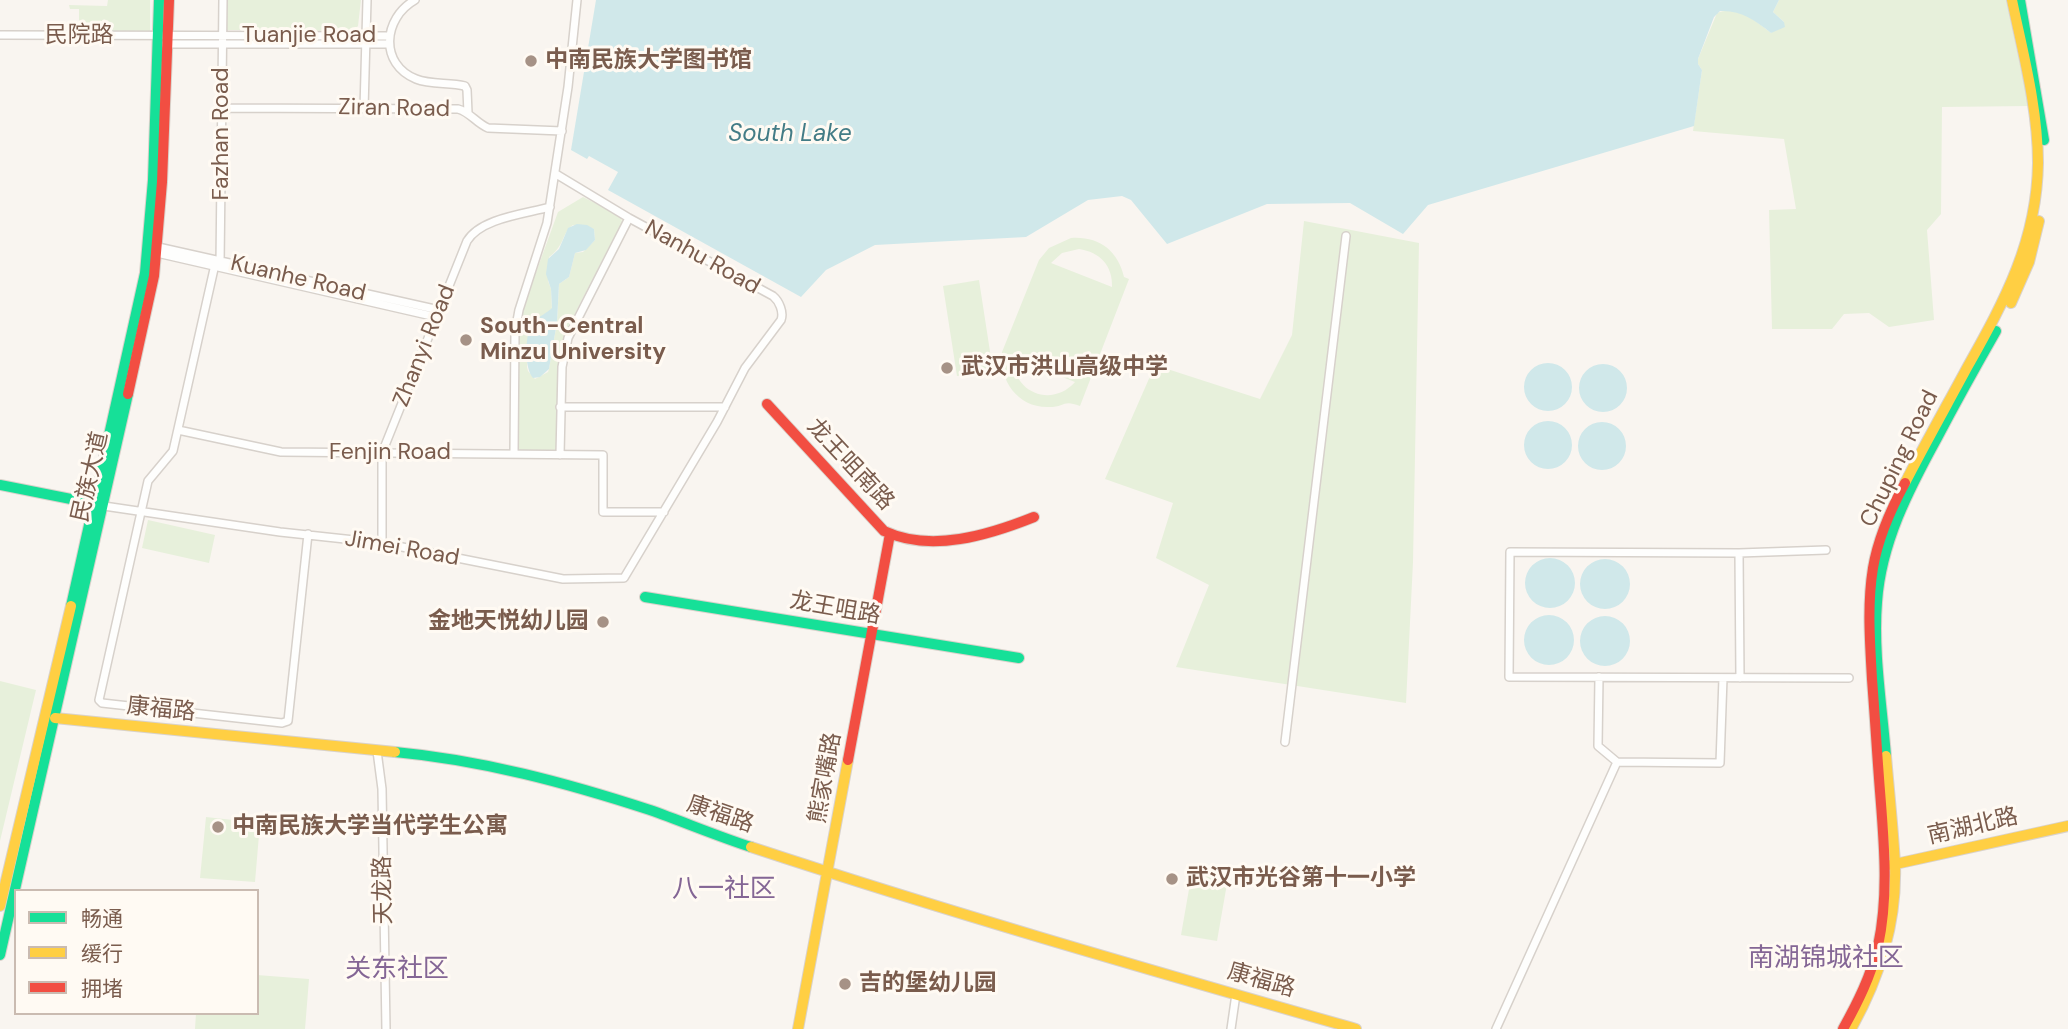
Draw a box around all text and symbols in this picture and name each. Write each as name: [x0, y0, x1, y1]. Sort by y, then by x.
street label: 民院路: [45, 22, 113, 50]
street label: Tuanjie Road: [242, 22, 376, 50]
place label: 中南民族大学图书馆: [545, 47, 752, 75]
marker: 中南民族大学图书馆: [523, 53, 539, 69]
street label: Fazhan Road: [208, 67, 236, 201]
street label: Ziran Road: [338, 94, 450, 124]
water label: South Lake: [728, 121, 852, 149]
street label: Nanhu Road: [639, 215, 765, 301]
street label: Kuanhe Road: [228, 250, 368, 308]
street label: Zhanyi Road: [388, 281, 462, 411]
place label: South-Central Minzu University: [480, 313, 666, 367]
marker: South-Central Minzu University: [458, 332, 474, 348]
place label: 武汉市洪山高级中学: [961, 354, 1168, 382]
marker: 武汉市洪山高级中学: [939, 360, 955, 376]
street label: Chuping Road: [1855, 386, 1945, 532]
street label: 龙王咀南路: [801, 414, 899, 516]
street label: 民族大道: [67, 429, 115, 525]
street label: Fenjin Road: [329, 439, 451, 467]
street label: Jimei Road: [343, 525, 461, 573]
street label: 龙王咀路: [787, 587, 883, 631]
place label: 金地天悦幼儿园: [428, 608, 589, 636]
marker: 金地天悦幼儿园: [595, 614, 611, 630]
street label: 康福路: [125, 693, 197, 727]
street label: 熊家嘴路: [804, 730, 848, 826]
street label: 康福路: [683, 791, 757, 839]
street label: 南湖北路: [1925, 803, 2021, 851]
place label: 中南民族大学当代学生公寓: [232, 813, 508, 841]
marker: 中南民族大学当代学生公寓: [210, 819, 226, 835]
street label: 天龙路: [370, 855, 398, 925]
place label: 武汉市光谷第十一小学: [1186, 865, 1416, 893]
marker: 武汉市光谷第十一小学: [1164, 871, 1180, 887]
district label: 八一社区: [672, 874, 776, 906]
legend: [14, 889, 259, 1015]
text: 畅通: [81, 905, 123, 933]
text: 缓行: [81, 940, 123, 968]
district label: 南湖锦城社区: [1748, 943, 1904, 975]
district label: 关东社区: [345, 954, 449, 986]
street label: 康福路: [1224, 958, 1298, 1004]
place label: 吉的堡幼儿园: [859, 970, 997, 998]
text: 拥堵: [81, 975, 123, 1003]
marker: 吉的堡幼儿园: [837, 976, 853, 992]

